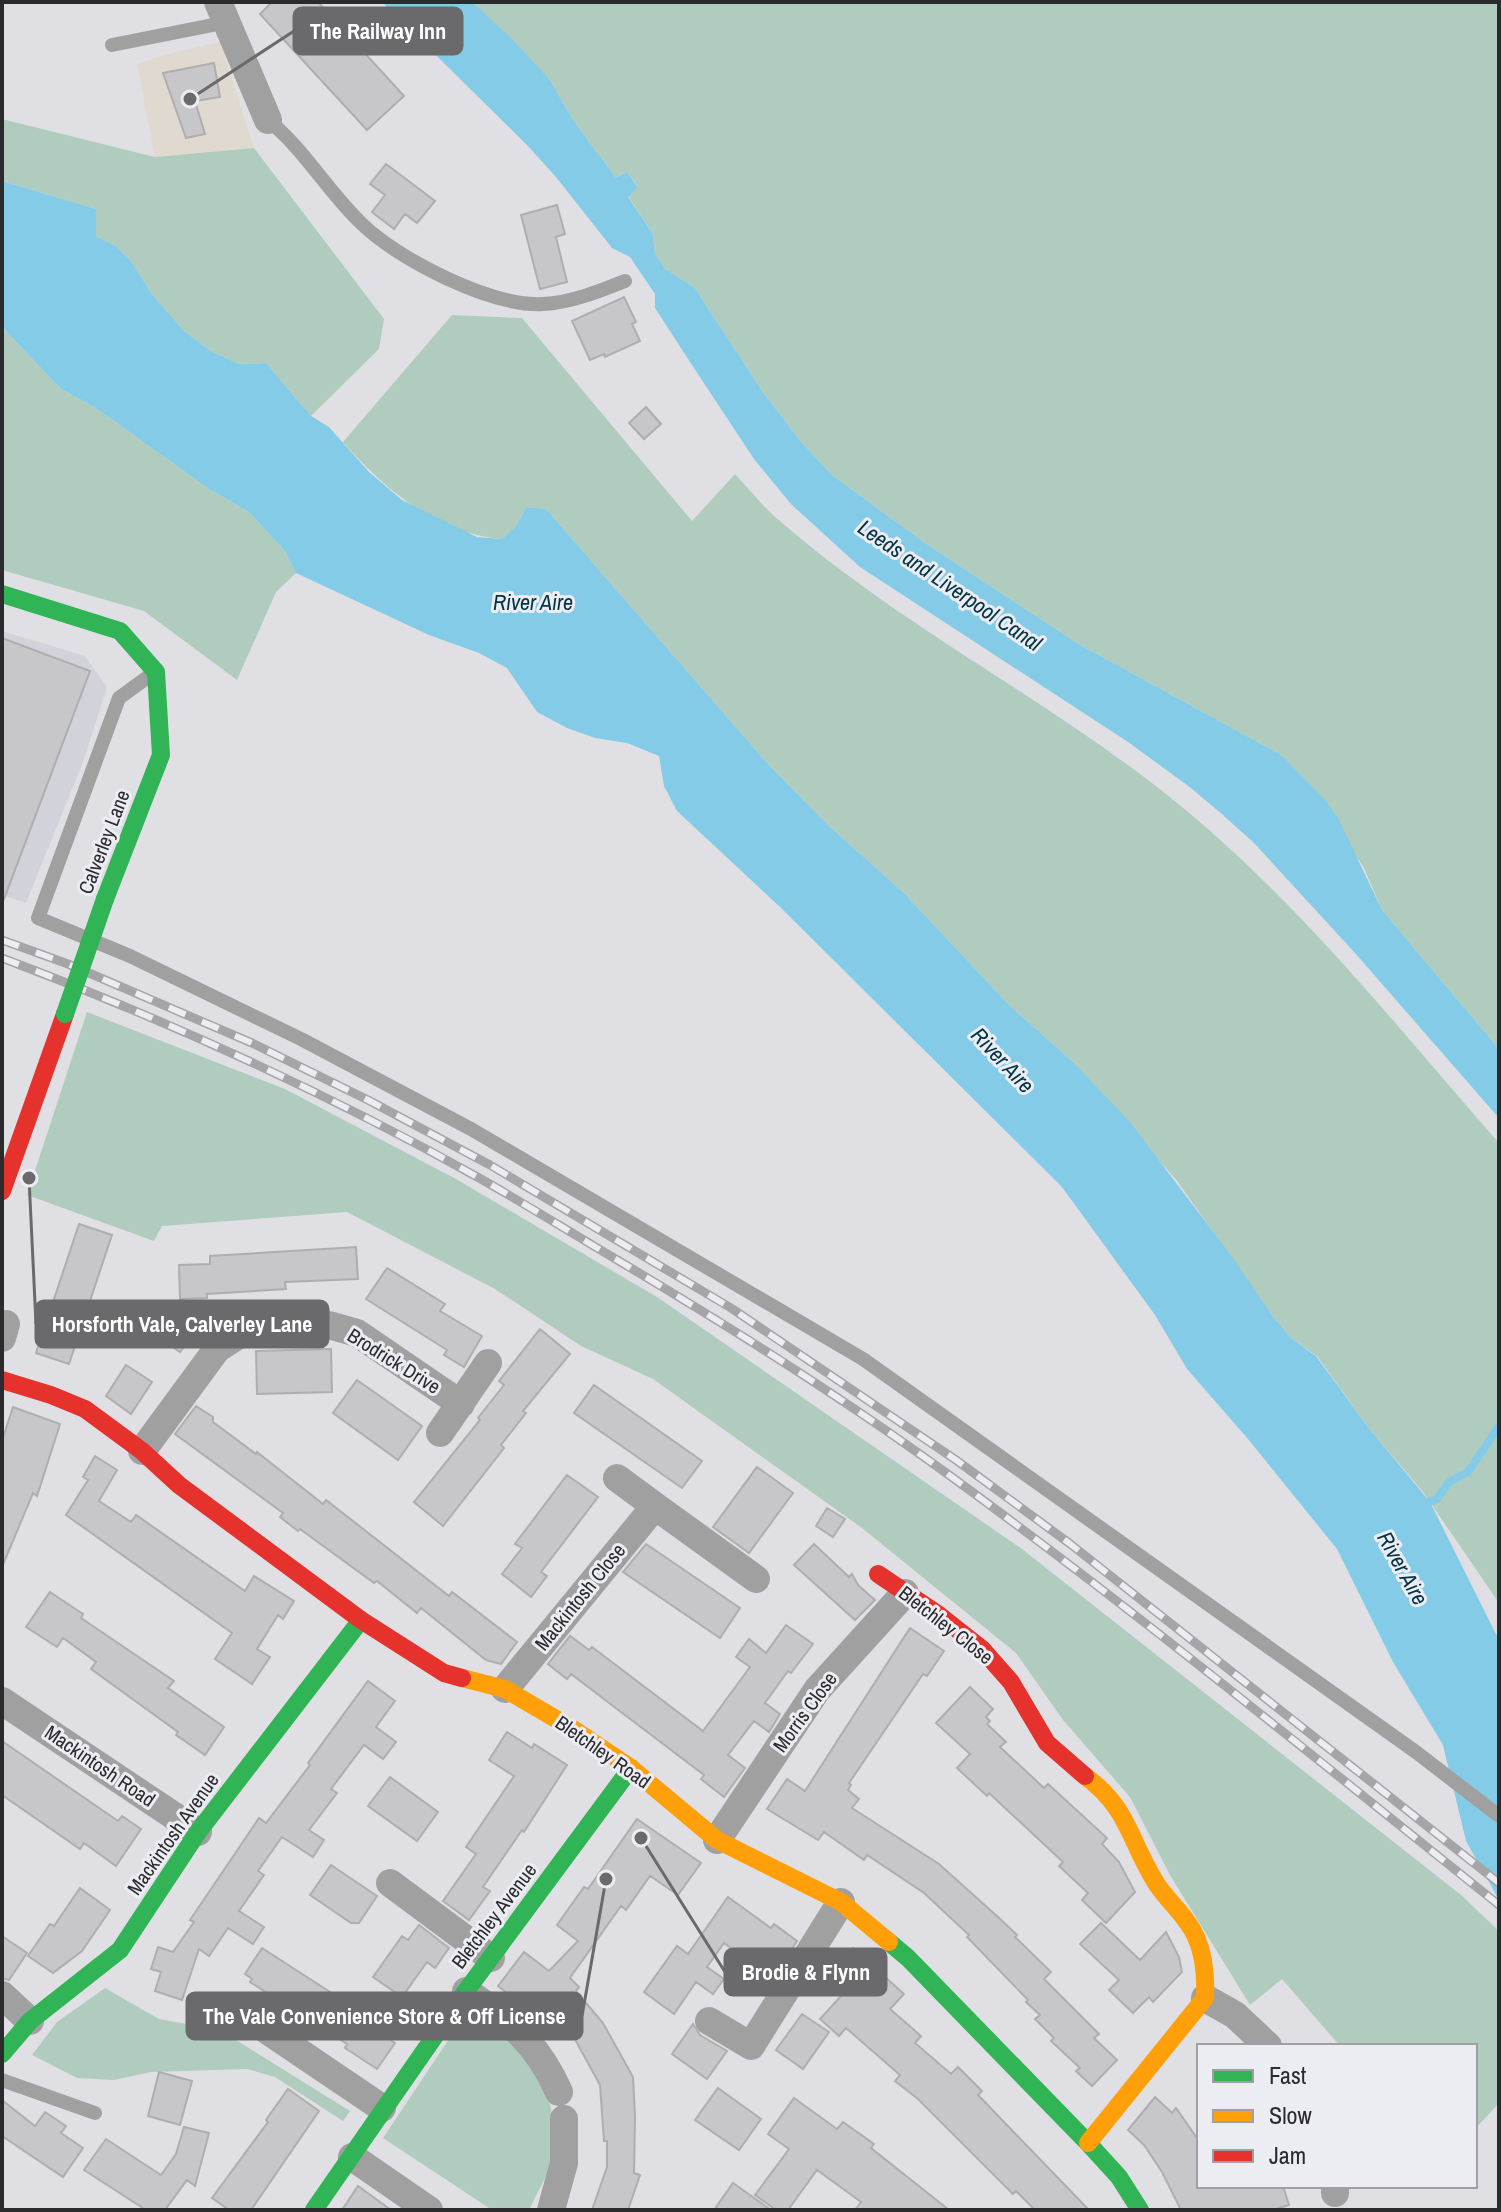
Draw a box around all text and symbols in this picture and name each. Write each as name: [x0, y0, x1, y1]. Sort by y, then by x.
callout: The Railway Inn: [294, 8, 462, 54]
text: The Railway Inn: [310, 16, 446, 46]
water label: Leeds and Liverpool Canal: [852, 512, 1049, 658]
water label: River Aire: [493, 587, 573, 617]
street label: Calverley Lane: [71, 786, 136, 898]
water label: River Aire: [965, 1021, 1041, 1099]
callout: Horsforth Vale, Calverley Lane: [36, 1301, 328, 1347]
text: Horsforth Vale, Calverley Lane: [52, 1309, 312, 1339]
street label: Brodrick Drive: [343, 1321, 446, 1400]
water label: River Aire: [1370, 1526, 1436, 1610]
street label: Mackintosh Close: [528, 1538, 631, 1656]
street label: Bletchley Close: [893, 1579, 999, 1670]
street label: Morris Close: [766, 1666, 843, 1757]
street label: Bletchley Road: [550, 1709, 656, 1794]
street label: Mackintosh Road: [40, 1719, 161, 1812]
street label: Mackintosh Avenue: [121, 1767, 225, 1900]
street label: Bletchley Avenue: [445, 1857, 542, 1974]
callout: Brodie & Flynn: [725, 1949, 886, 1995]
text: Brodie & Flynn: [742, 1957, 870, 1987]
callout: The Vale Convenience Store & Off License: [187, 1993, 582, 2039]
text: The Vale Convenience Store & Off License: [203, 2001, 565, 2031]
legend: [1197, 2044, 1477, 2188]
text: Fast: [1269, 2059, 1307, 2091]
text: Slow: [1269, 2099, 1312, 2131]
text: Jam: [1269, 2139, 1306, 2171]

